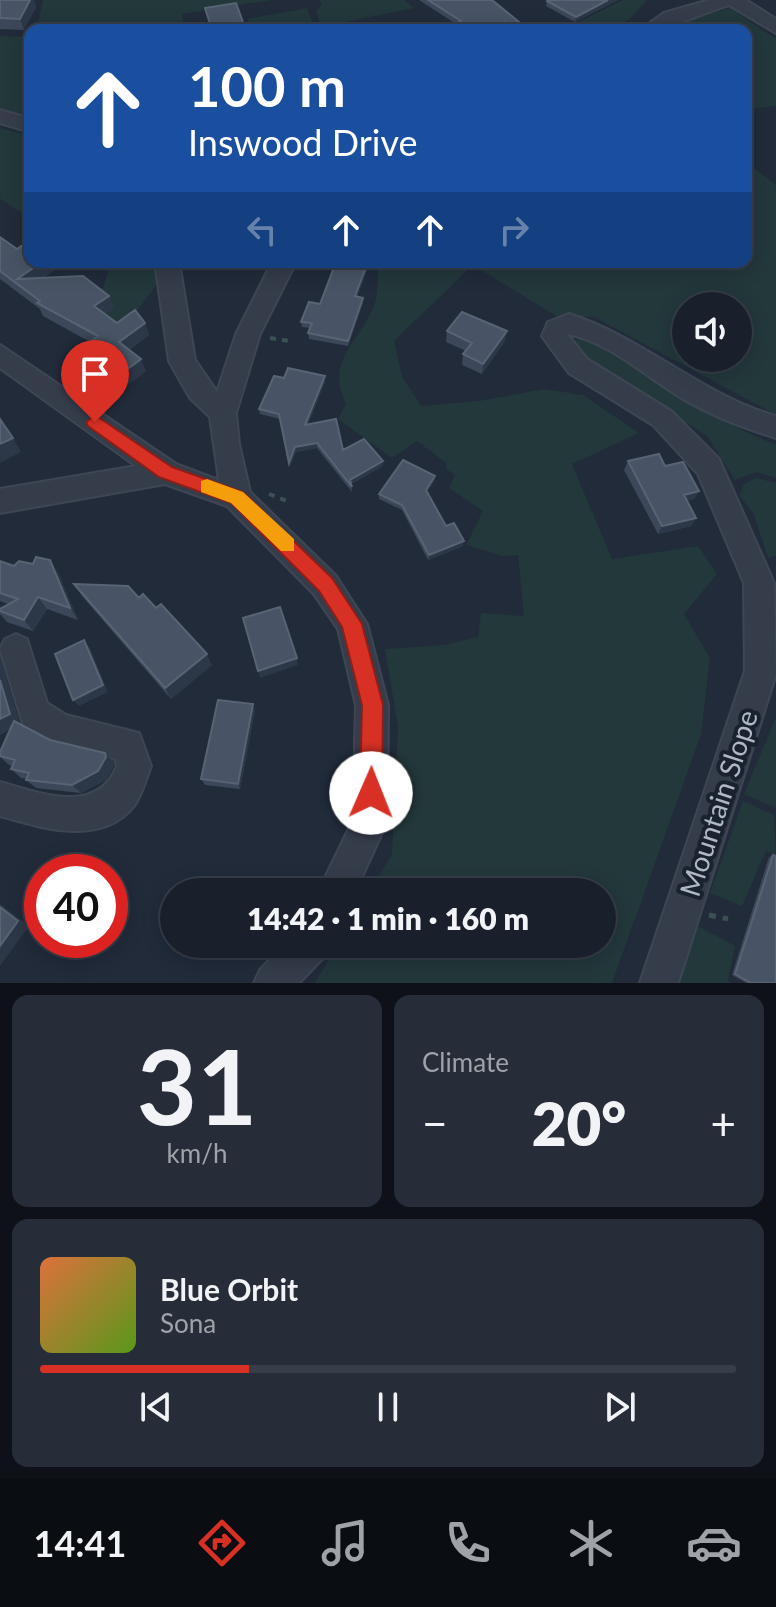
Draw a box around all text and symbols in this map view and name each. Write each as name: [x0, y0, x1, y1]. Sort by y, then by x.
text: 100 m: [188, 52, 346, 119]
icon: ahead: [56, 56, 160, 160]
text: Inswood Drive: [188, 120, 418, 164]
icon: left: [240, 208, 284, 252]
icon: ahead: [324, 208, 368, 252]
icon: ahead: [408, 208, 452, 252]
icon: right: [492, 208, 536, 252]
map controls: [672, 292, 752, 372]
button: sound: [672, 292, 752, 372]
pin: [61, 340, 129, 422]
icon: arrive: [73, 352, 117, 396]
street label: Mountain Slope: [672, 706, 764, 900]
position arrow: [329, 751, 413, 835]
speed limit sign: 40: [24, 854, 128, 958]
text: 14:42 · 1 min · 160 m: [247, 900, 529, 936]
text: 31: [137, 1022, 257, 1147]
text: Climate: [422, 1046, 509, 1078]
text: 20°: [532, 1087, 626, 1159]
text: −: [422, 1097, 448, 1149]
text: +: [710, 1097, 736, 1149]
text: km/h: [167, 1137, 227, 1169]
text: Blue Orbit: [160, 1271, 298, 1307]
text: Sona: [160, 1307, 216, 1339]
icon: previous: [134, 1385, 178, 1429]
icon: pause: [366, 1385, 410, 1429]
icon: next: [598, 1385, 642, 1429]
icon: directions: [194, 1515, 250, 1571]
icon: music: [317, 1515, 373, 1571]
icon: phone: [440, 1515, 496, 1571]
icon: climate: [563, 1515, 619, 1571]
icon: car: [686, 1515, 742, 1571]
text: 14:41: [34, 1521, 126, 1565]

